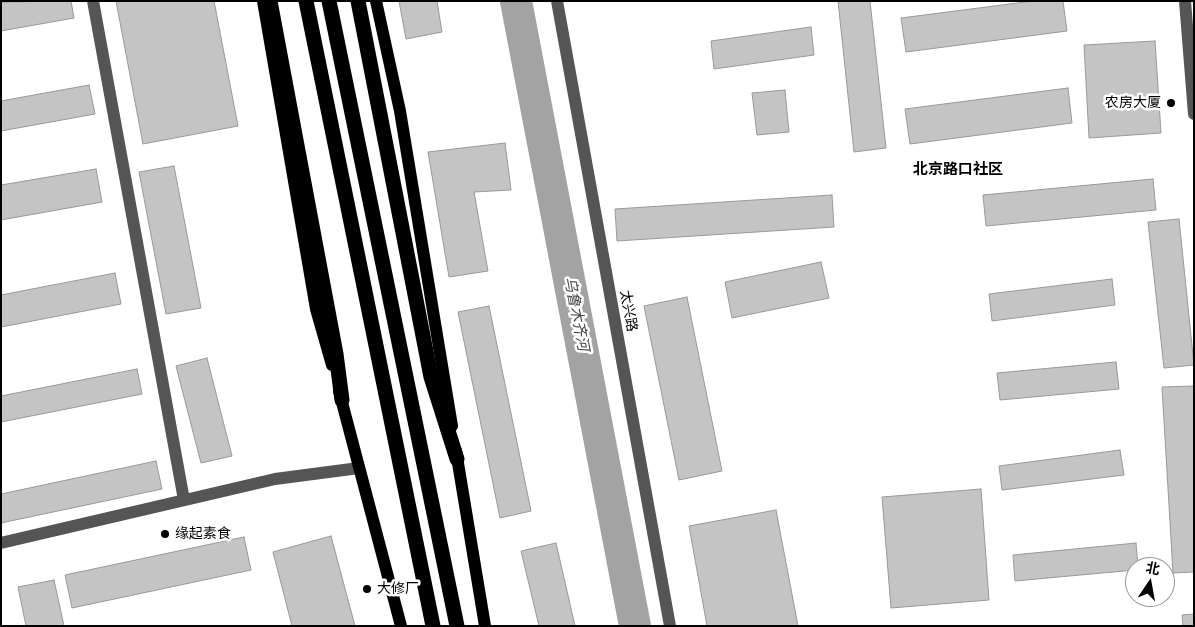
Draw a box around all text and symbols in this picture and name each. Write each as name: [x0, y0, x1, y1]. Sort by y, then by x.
place label: 农房大厦: [1105, 95, 1161, 111]
marker: 农房大厦: [1165, 97, 1177, 109]
district label: 北京路口社区: [913, 161, 1003, 179]
water label: 乌鲁木齐河: [560, 275, 592, 353]
street label: 太兴路: [616, 289, 640, 333]
place label: 缘起素食: [175, 526, 231, 542]
marker: 缘起素食: [159, 528, 171, 540]
north arrow: [1125, 557, 1175, 607]
text: 北: [1144, 559, 1161, 578]
place label: 大修厂: [377, 581, 419, 597]
marker: 大修厂: [361, 583, 373, 595]

